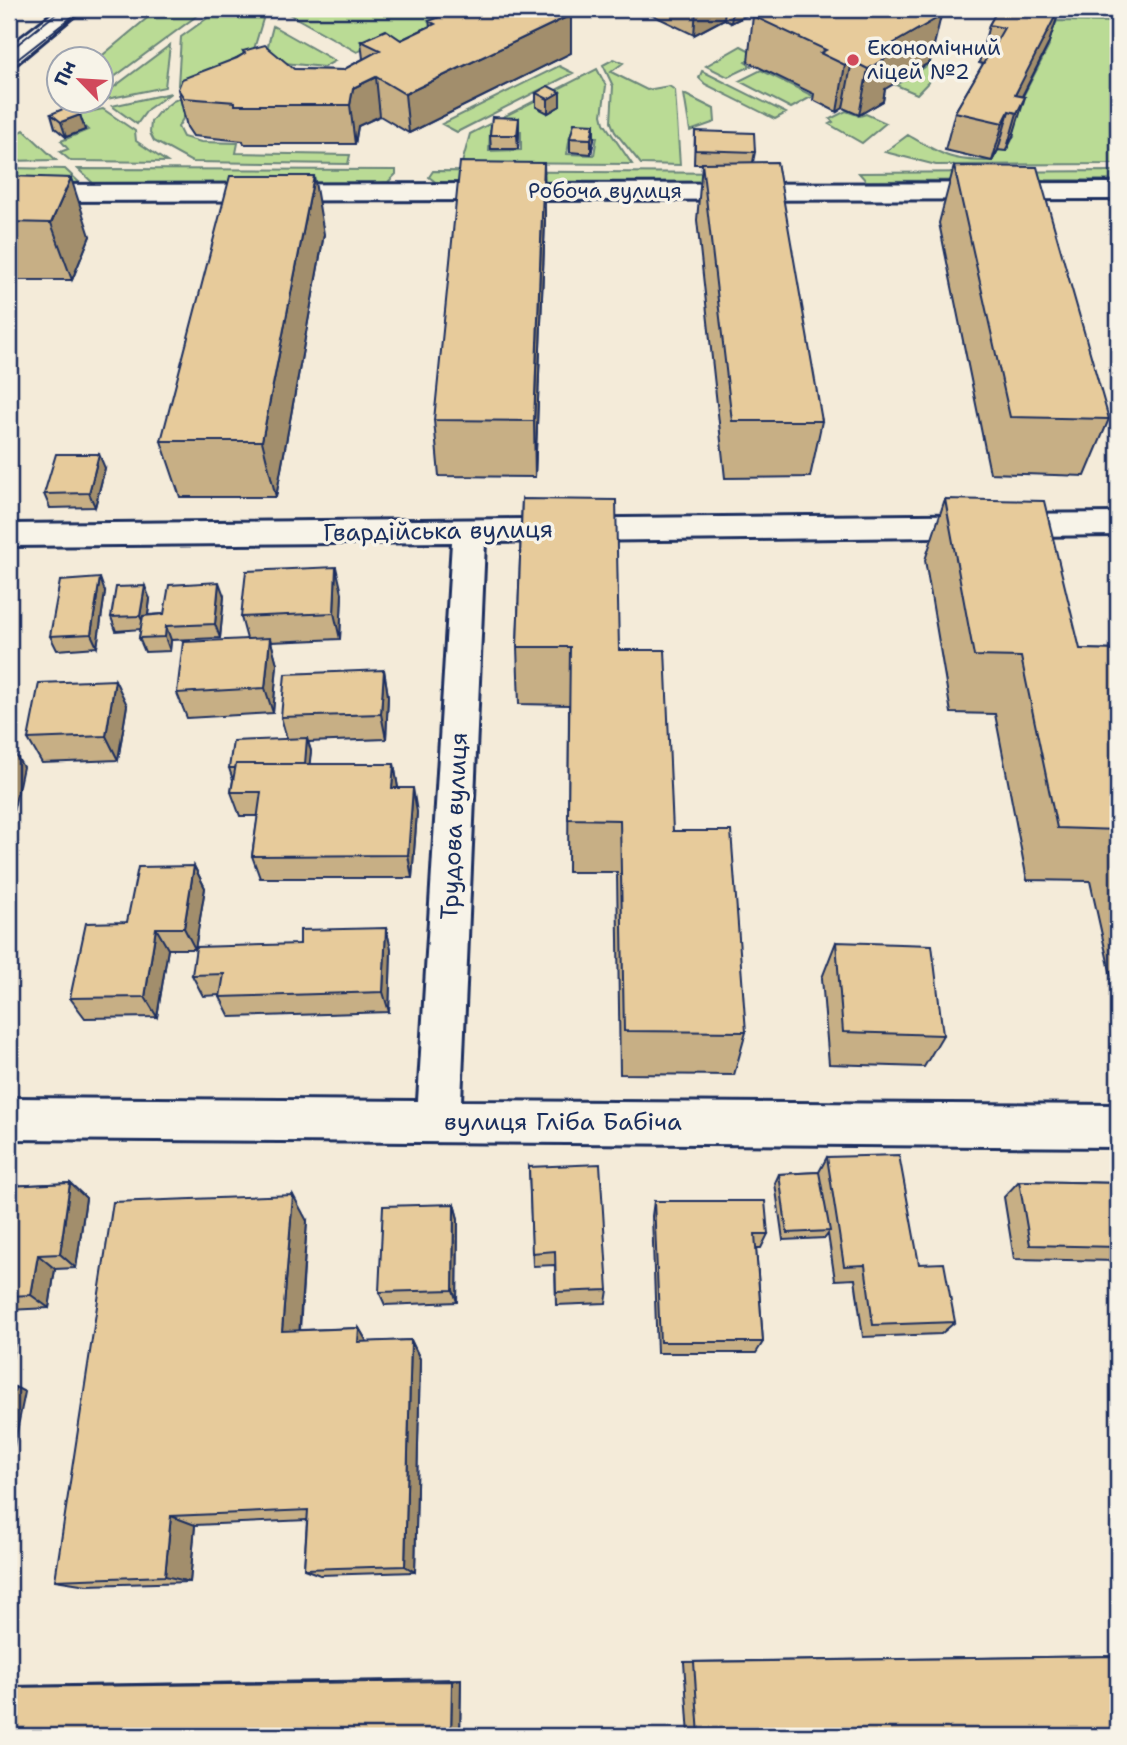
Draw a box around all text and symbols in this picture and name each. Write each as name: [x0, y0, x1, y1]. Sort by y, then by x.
place label: Економічний ліцей №2: [867, 34, 1001, 86]
north arrow: [46, 46, 116, 116]
marker: Економічний ліцей №2: [845, 52, 861, 68]
text: Пн: [48, 56, 82, 90]
street label: Робоча вулиця: [528, 177, 682, 205]
street label: Гвардійська вулиця: [323, 513, 553, 549]
street label: Трудова вулиця: [433, 731, 475, 921]
street label: вулиця Гліба Бабіча: [444, 1106, 682, 1138]

